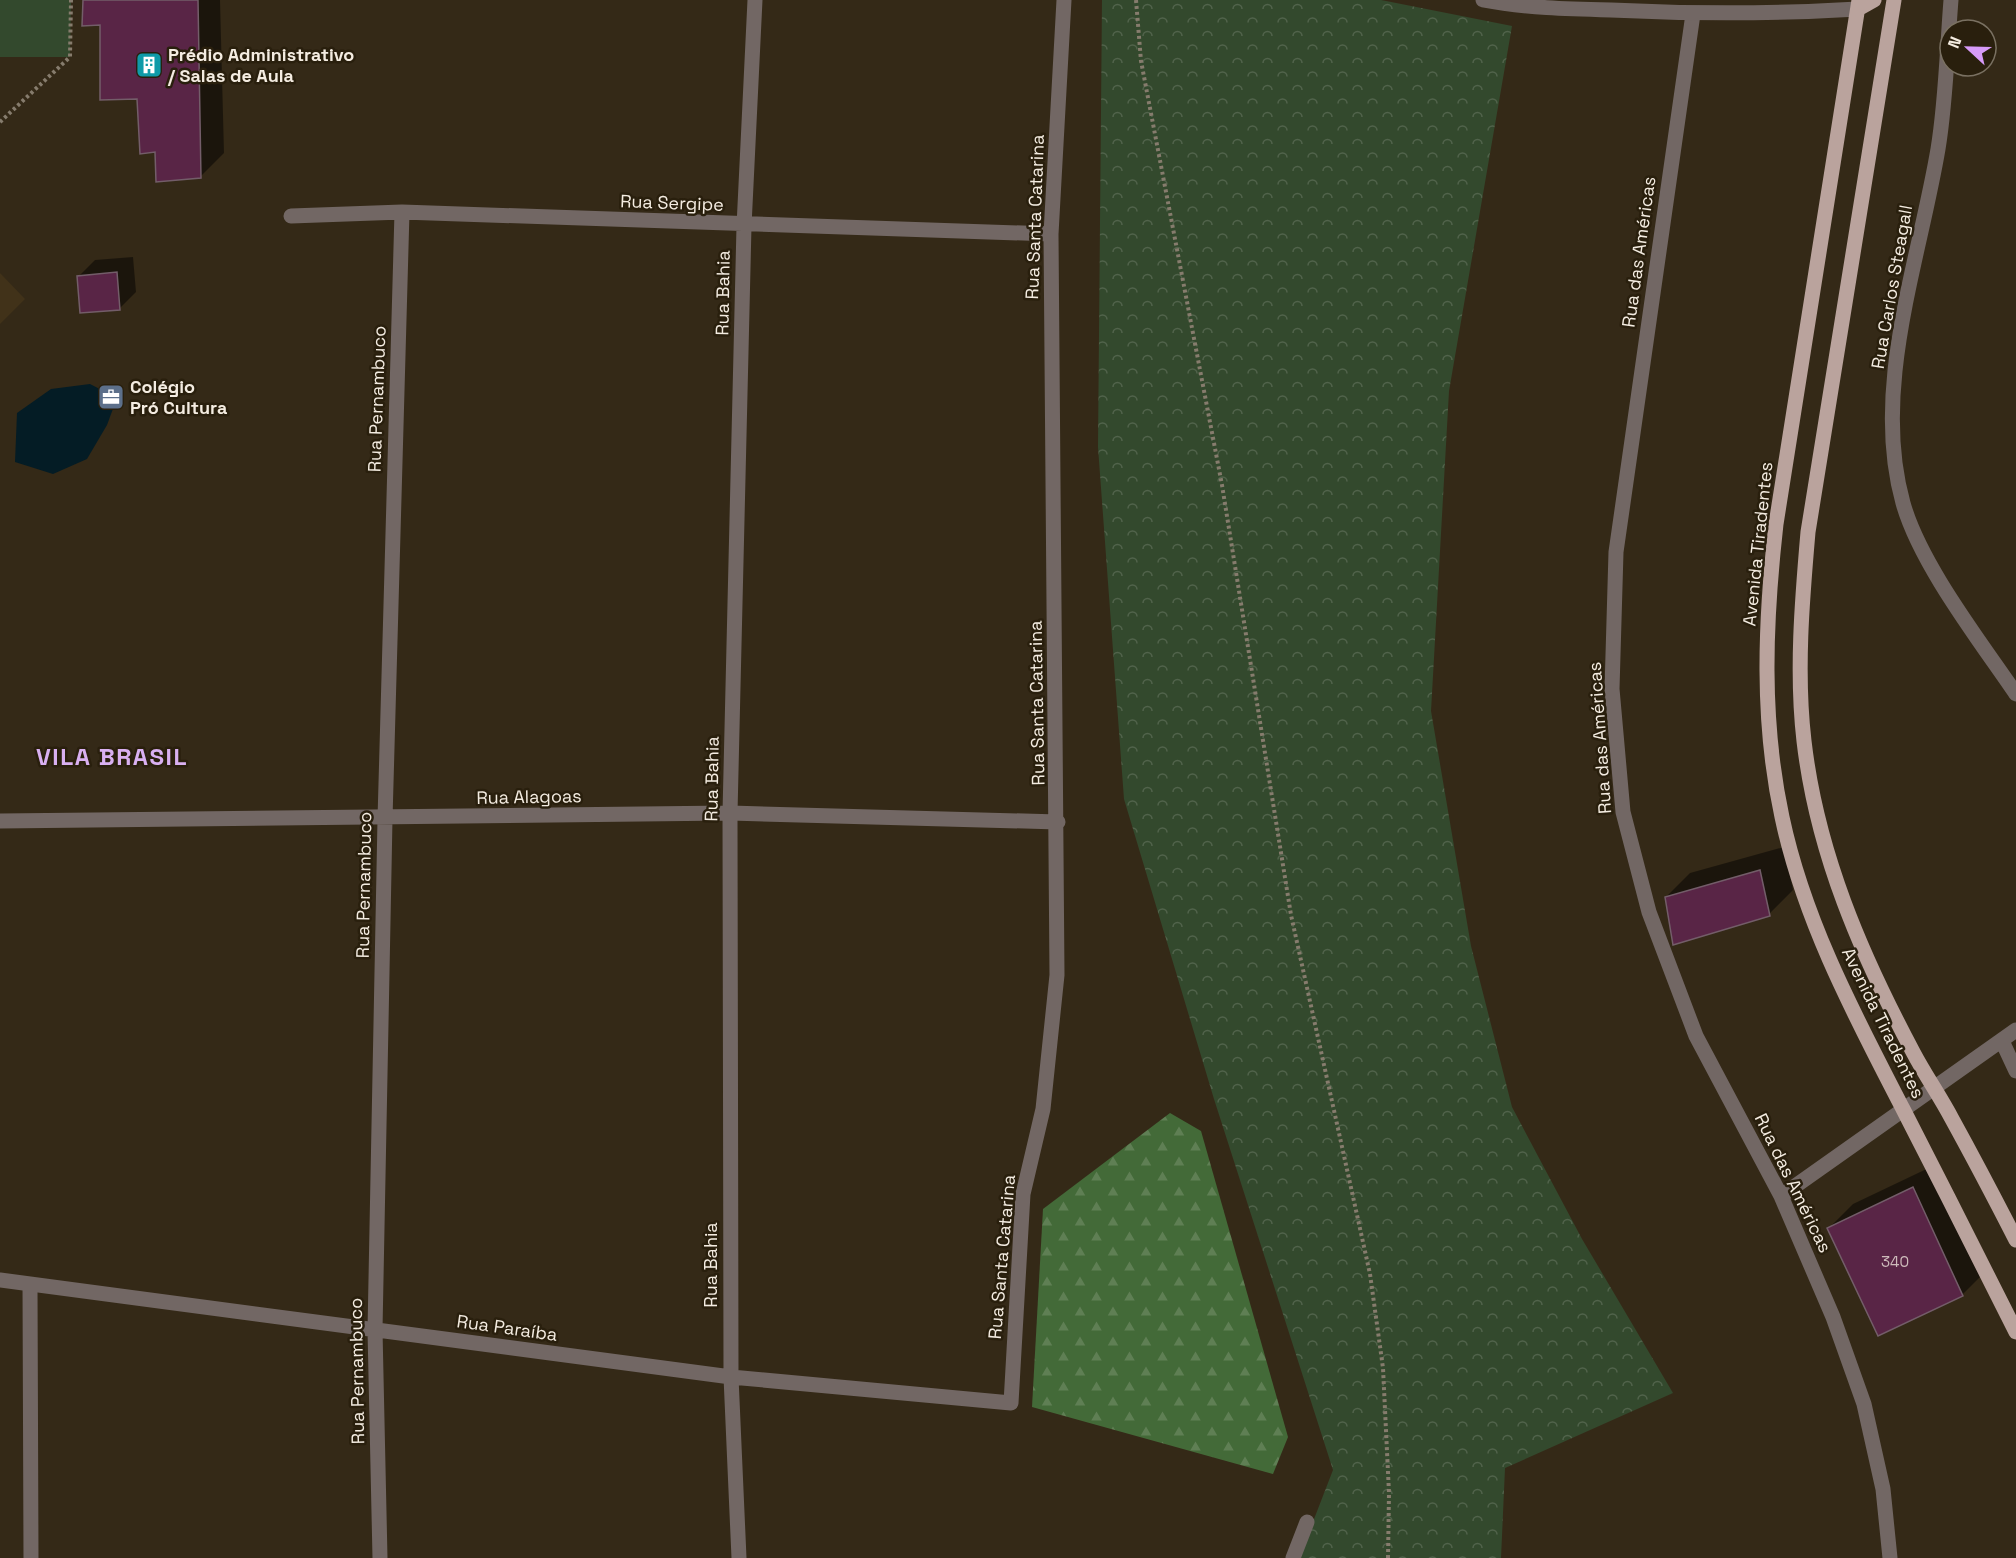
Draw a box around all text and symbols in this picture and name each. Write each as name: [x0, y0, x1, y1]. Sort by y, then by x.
north arrow: [1938, 18, 1998, 78]
text: N: [1943, 34, 1966, 51]
place label: Prédio Administrativo / Salas de Aula: [167, 43, 354, 87]
building icon: Prédio Administrativo / Salas de Aula: [134, 50, 164, 80]
street label: Rua Santa Catarina: [1020, 134, 1049, 300]
street label: Rua das Américas: [1617, 175, 1660, 329]
street label: Rua Sergipe: [620, 189, 724, 216]
street label: Rua Carlos Steagall: [1866, 203, 1917, 371]
street label: Rua Bahia: [710, 250, 735, 336]
street label: Rua Pernambuco: [362, 325, 391, 473]
place label: Colégio Pró Cultura: [130, 375, 228, 419]
office icon: Colégio Pró Cultura: [96, 382, 126, 412]
street label: Avenida Tiradentes: [1737, 461, 1778, 627]
street label: Rua Santa Catarina: [1024, 620, 1049, 786]
street label: Rua das Américas: [1583, 661, 1616, 815]
street label: Rua Bahia: [699, 736, 724, 822]
district label: VILA BRASIL: [36, 741, 188, 772]
street label: Rua Alagoas: [476, 784, 582, 809]
street label: Rua Pernambuco: [351, 811, 376, 959]
street label: Avenida Tiradentes: [1837, 944, 1930, 1102]
street label: Rua das Américas: [1750, 1109, 1837, 1256]
street label: Rua Santa Catarina: [983, 1174, 1020, 1340]
street label: Rua Bahia: [699, 1222, 722, 1308]
house number: 340: [1881, 1252, 1909, 1271]
street label: Rua Pernambuco: [344, 1297, 369, 1445]
street label: Rua Paraíba: [455, 1309, 559, 1346]

